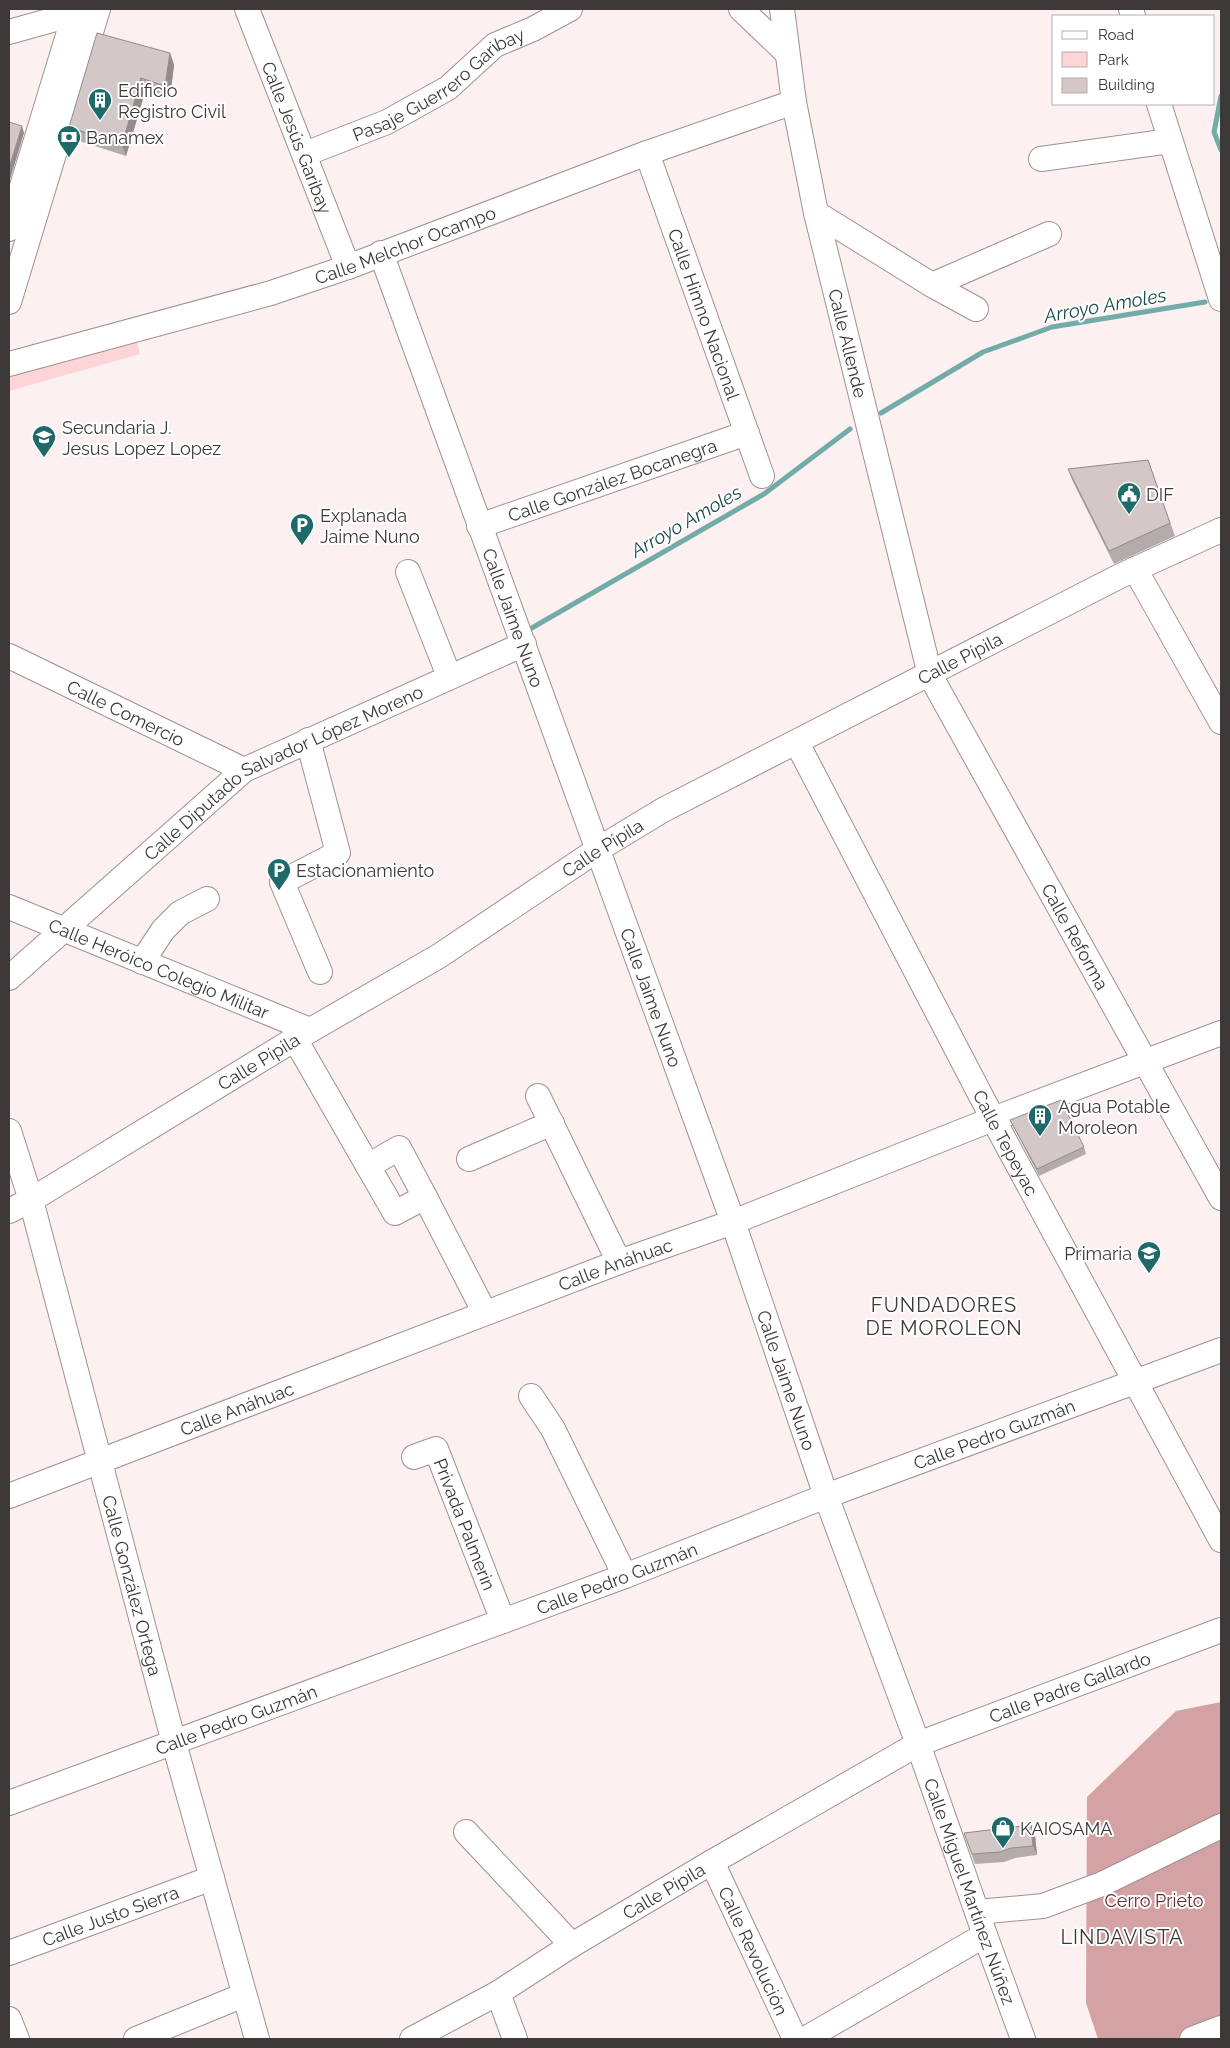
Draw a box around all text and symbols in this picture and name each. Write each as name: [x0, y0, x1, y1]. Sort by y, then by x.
legend: [1052, 15, 1215, 105]
street label: Pasaje Guerrero Garibay: [349, 23, 528, 145]
text: Road: [1098, 26, 1134, 44]
text: Park: [1098, 51, 1129, 69]
street label: Calle Jesús Garibay: [258, 58, 337, 217]
text: Building: [1098, 76, 1155, 94]
place label: Edificio Registro Civil: [118, 80, 226, 122]
building icon: Edificio Registro Civil: [87, 87, 113, 121]
bank icon: Banamex: [56, 124, 82, 158]
place label: Banamex: [86, 127, 164, 148]
street label: Calle Melchor Ocampo: [312, 201, 499, 288]
street label: Calle Himno Nacional: [664, 226, 744, 403]
water label: Arroyo Amoles: [1041, 283, 1168, 327]
street label: Calle Allende: [825, 287, 872, 400]
place label: Secundaria J. Jesus Lopez Lopez: [62, 417, 221, 459]
school or university icon: Secundaria J. Jesus Lopez Lopez: [31, 424, 57, 458]
street label: Calle González Bocanegra: [505, 434, 719, 526]
water label: Arroyo Amoles: [626, 480, 745, 562]
public building icon: DIF: [1116, 481, 1142, 515]
place label: DIF: [1146, 484, 1174, 505]
place label: Explanada Jaime Nuno: [320, 505, 420, 547]
parking icon: Explanada Jaime Nuno: [289, 512, 315, 546]
street label: Calle Jaime Nuno: [479, 545, 548, 690]
street label: Calle Pípila: [914, 628, 1006, 688]
street label: Calle Comercio: [64, 675, 188, 750]
street label: Calle Diputado Salvador López Moreno: [139, 680, 426, 864]
street label: Calle Pípila: [558, 814, 647, 881]
parking icon: Estacionamiento: [266, 857, 292, 891]
place label: Estacionamiento: [296, 860, 435, 881]
street label: Calle Reforma: [1038, 880, 1113, 993]
street label: Calle Heróico Colegio Militar: [46, 914, 273, 1023]
street label: Calle Jaime Nuno: [617, 925, 686, 1070]
street label: Calle Pípila: [214, 1028, 303, 1094]
street label: Calle Tepeyac: [969, 1086, 1043, 1199]
place label: Agua Potable Moroleon: [1058, 1096, 1171, 1138]
building icon: Agua Potable Moroleon: [1027, 1103, 1053, 1137]
street label: Calle Anáhuac: [555, 1234, 675, 1295]
school or university icon: Primaria: [1136, 1240, 1162, 1274]
place label: Primaria: [1064, 1243, 1132, 1264]
district label: FUNDADORES DE MOROLEON: [865, 1293, 1023, 1340]
street label: Calle Jaime Nuno: [753, 1307, 820, 1453]
street label: Calle Anáhuac: [177, 1377, 297, 1440]
street label: Calle Pedro Guzmán: [910, 1394, 1078, 1473]
street label: Privada Palmerin: [430, 1455, 500, 1593]
street label: Calle González Ortega: [99, 1493, 166, 1678]
street label: Calle Pedro Guzmán: [533, 1538, 700, 1618]
street label: Calle Padre Gallardo: [986, 1647, 1154, 1727]
street label: Calle Pedro Guzmán: [152, 1680, 320, 1759]
street label: Calle Miguel Martínez Núñez: [920, 1775, 1020, 2008]
shop icon: KAIOSAMA: [990, 1815, 1016, 1849]
place label: KAIOSAMA: [1020, 1818, 1113, 1839]
street label: Calle Pípila: [618, 1858, 708, 1923]
street label: Calle Justo Sierra: [39, 1881, 181, 1950]
street label: Calle Revolución: [714, 1883, 793, 2018]
park label: Cerro Prieto: [1104, 1890, 1204, 1911]
district label: LINDAVISTA: [1060, 1925, 1184, 1949]

